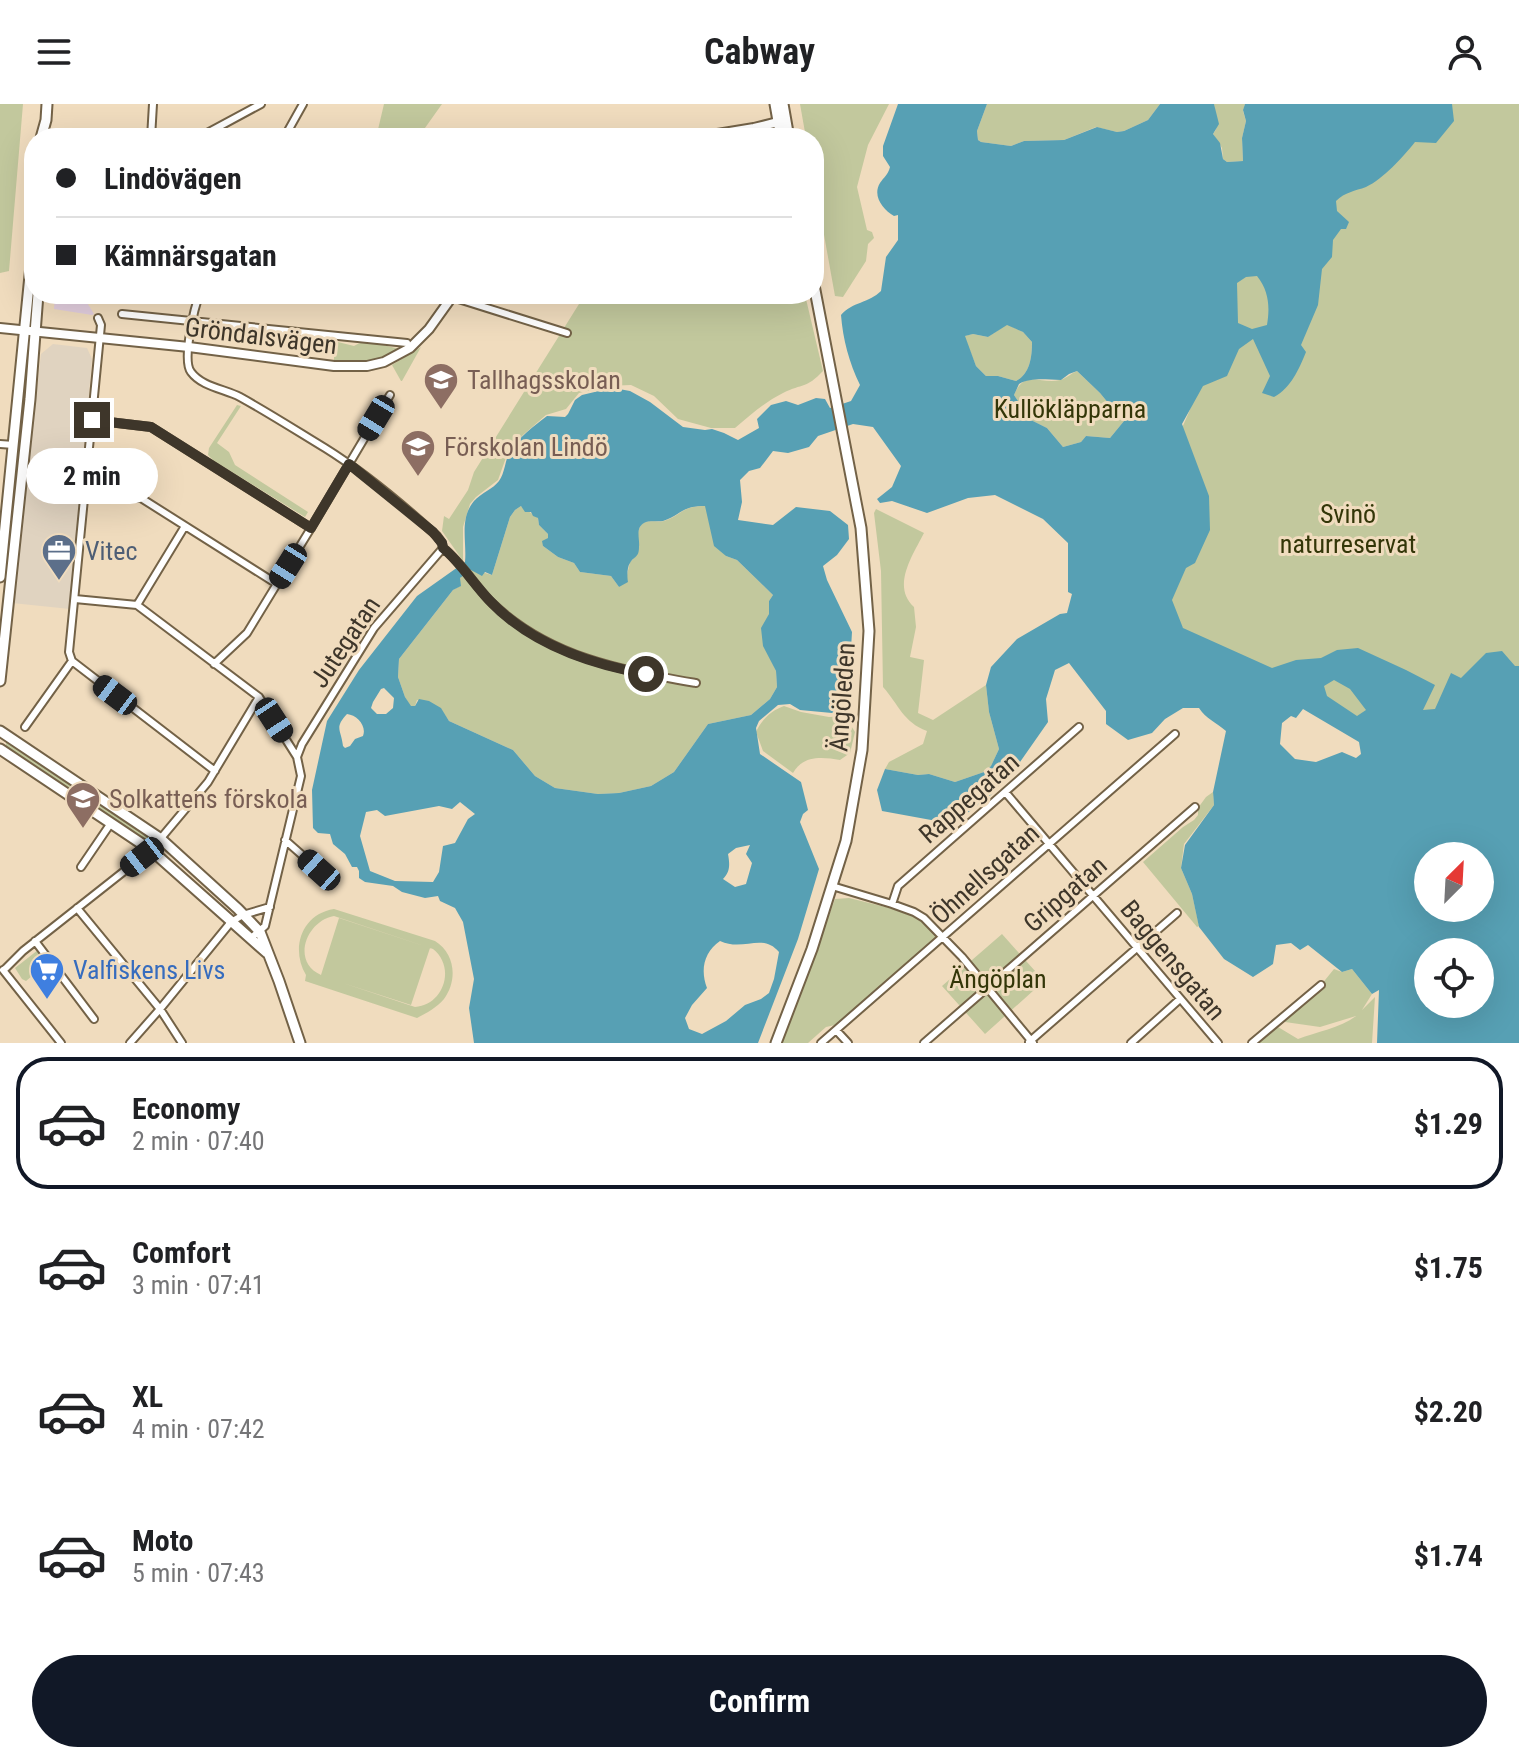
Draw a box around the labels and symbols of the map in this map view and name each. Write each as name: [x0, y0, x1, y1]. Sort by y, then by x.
street label: Gröndalsvägen: [183, 312, 339, 360]
school or university icon: Tallhagsskolan: [422, 361, 460, 411]
place label: Tallhagsskolan: [467, 365, 621, 395]
car: [353, 391, 399, 445]
park label: Kullökläpparna: [994, 394, 1146, 424]
route end: [74, 402, 110, 438]
school or university icon: Förskolan Lindö: [399, 428, 437, 478]
place label: Förskolan Lindö: [444, 432, 608, 462]
callout: 2 min: [26, 448, 158, 504]
park label: Svinö naturreservat: [1280, 499, 1416, 559]
office icon: Vitec: [40, 532, 78, 582]
place label: Vitec: [85, 536, 137, 566]
car: [265, 539, 311, 593]
street label: Jutegatan: [304, 591, 386, 693]
street label: Ängöleden: [823, 641, 861, 753]
route start: [628, 656, 664, 692]
car: [89, 671, 141, 719]
car: [251, 693, 297, 747]
street label: Rappegatan: [913, 747, 1025, 849]
school or university icon: Solkattens förskola: [64, 780, 102, 830]
place label: Solkattens förskola: [109, 784, 308, 814]
street label: Öhnellsgatan: [925, 818, 1045, 930]
car: [116, 833, 168, 881]
north arrow: [1414, 842, 1494, 922]
car: [293, 845, 345, 895]
street label: Gripgatan: [1017, 850, 1113, 938]
street label: Baggensgatan: [1114, 894, 1232, 1026]
supermarket icon: Valfiskens Livs: [28, 951, 66, 1001]
place label: Valfiskens Livs: [73, 955, 225, 985]
park label: Ängöplan: [949, 964, 1047, 994]

